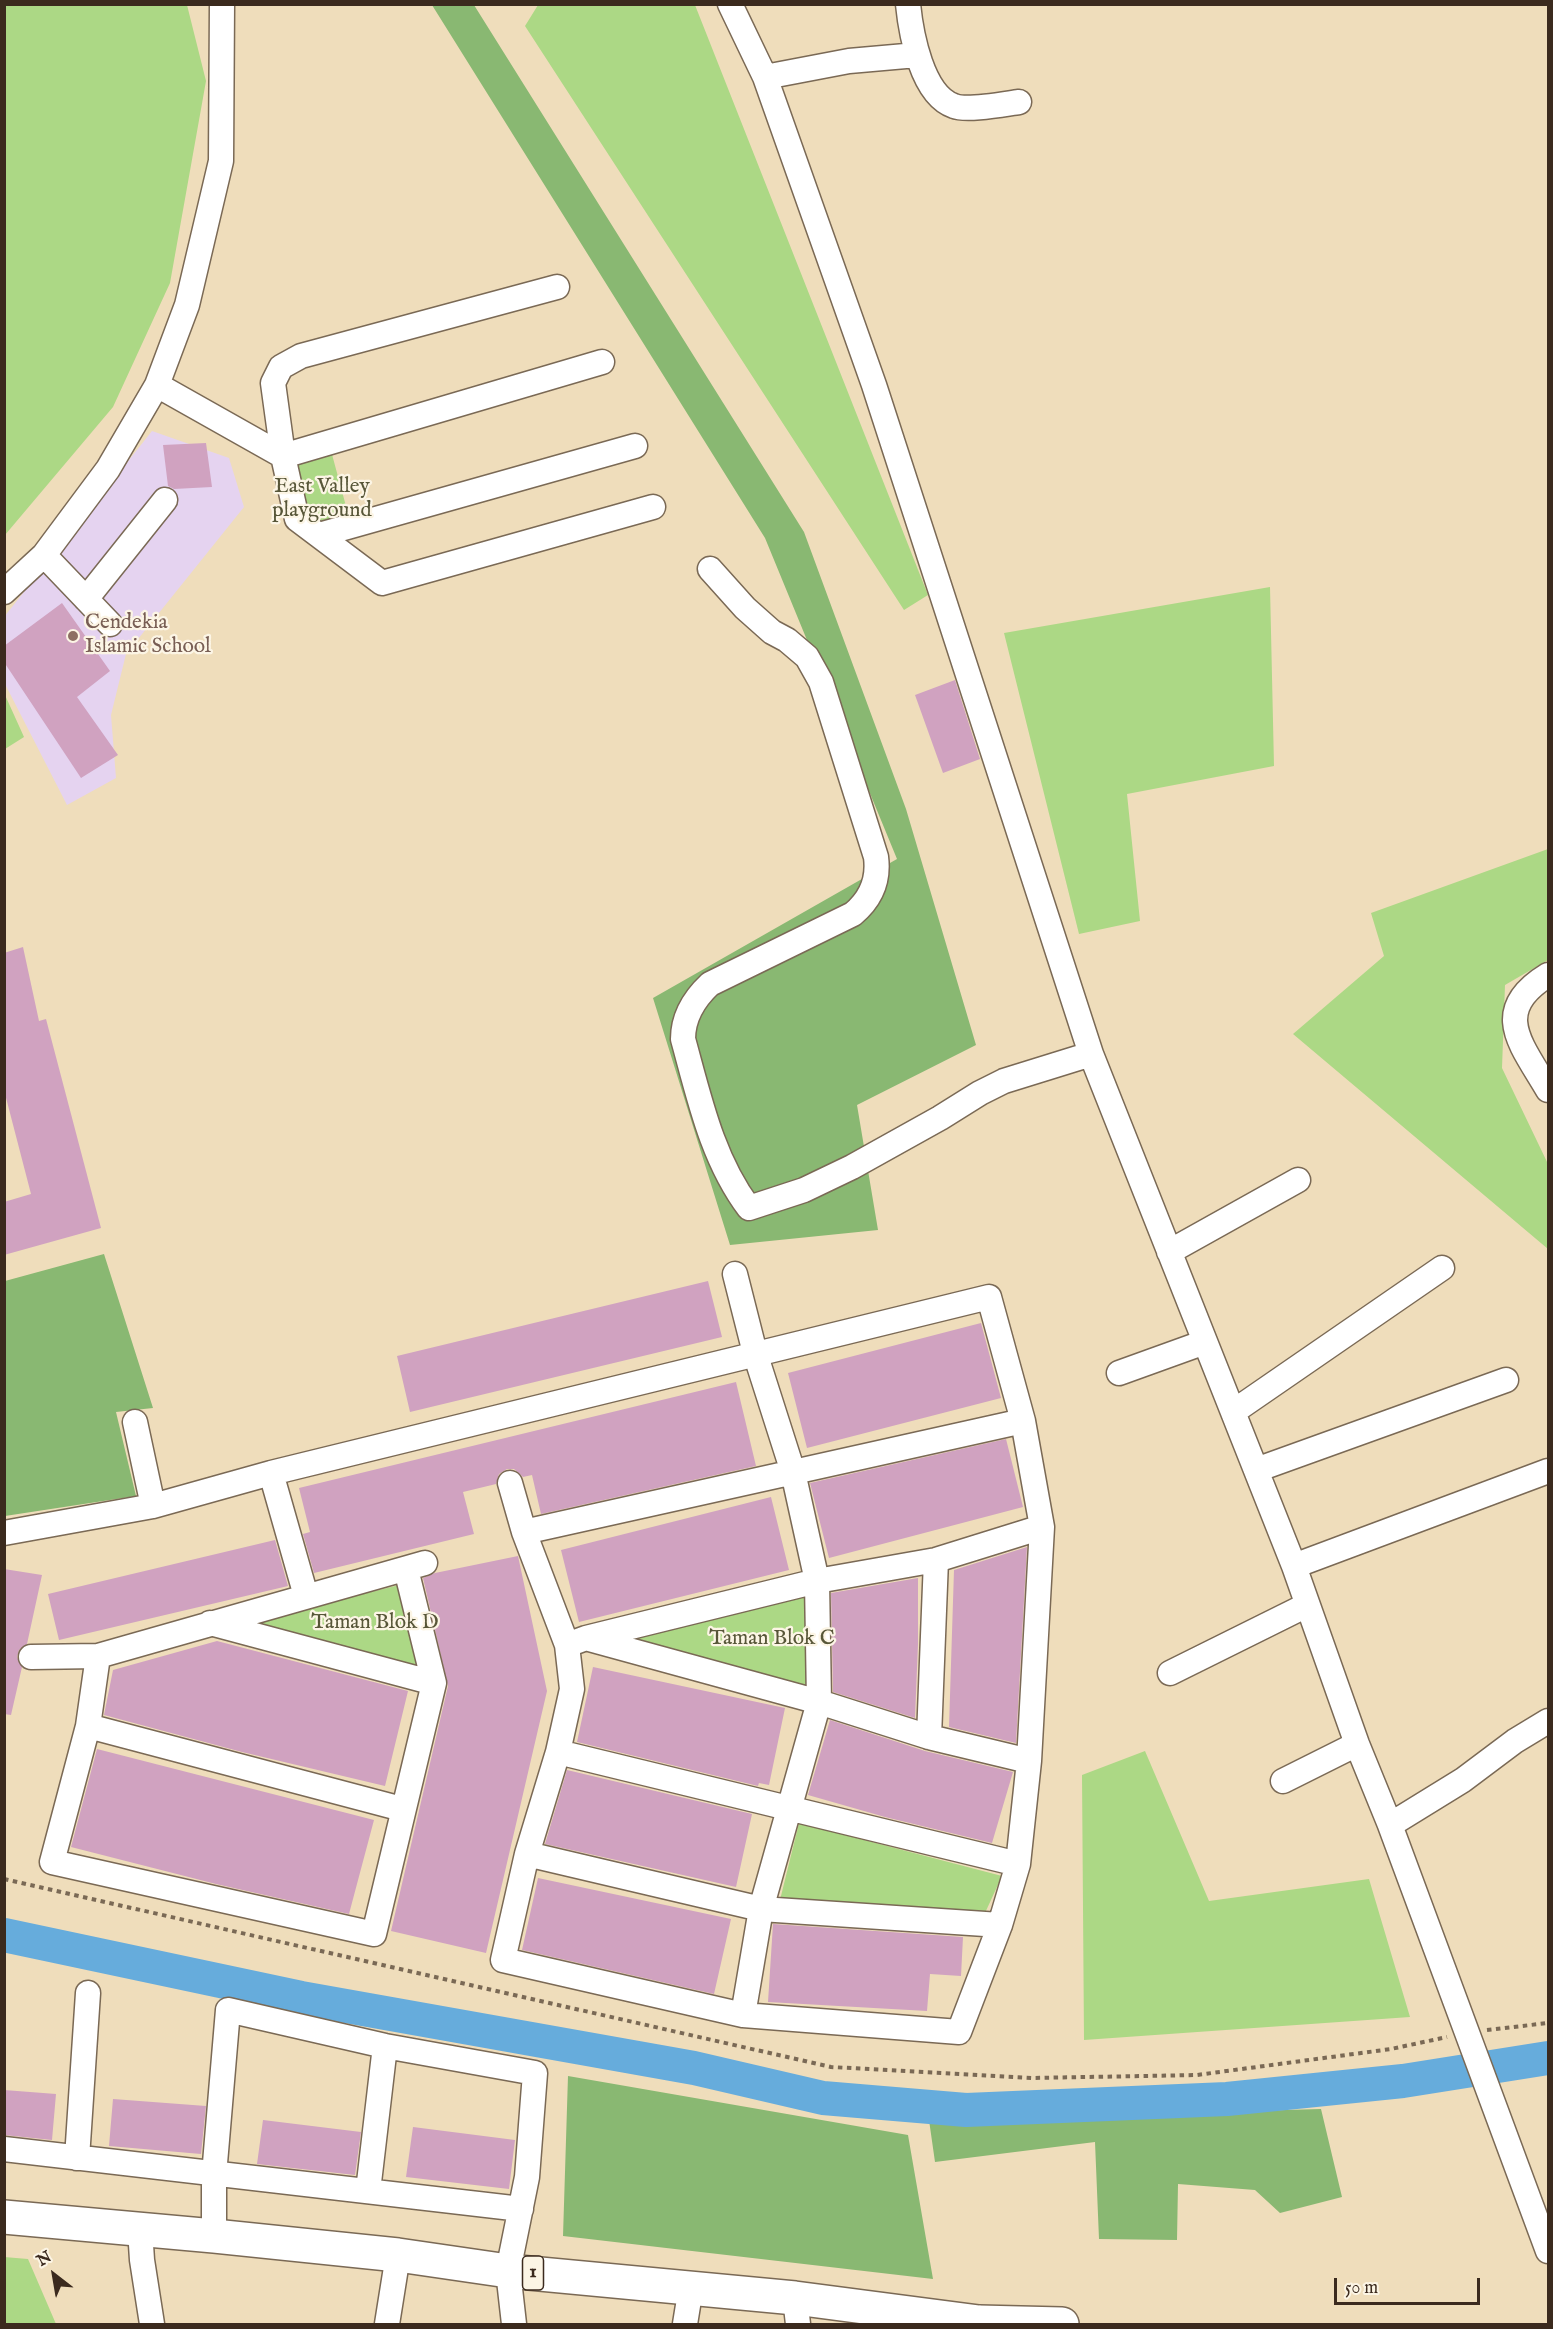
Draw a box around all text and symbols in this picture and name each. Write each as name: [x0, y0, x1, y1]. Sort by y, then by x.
park label: East Valley playground: [272, 475, 372, 525]
place label: Cendekia Islamic School: [85, 611, 211, 661]
marker: Cendekia Islamic School: [66, 629, 80, 643]
park label: Taman Blok D: [311, 1611, 439, 1637]
park label: Taman Blok C: [709, 1627, 835, 1653]
north arrow: [24, 2245, 84, 2305]
text: N: [34, 2247, 56, 2272]
road number: 1: [522, 2256, 544, 2290]
scale bar: [1337, 2266, 1482, 2304]
text: 50 m: [1345, 2277, 1378, 2300]

